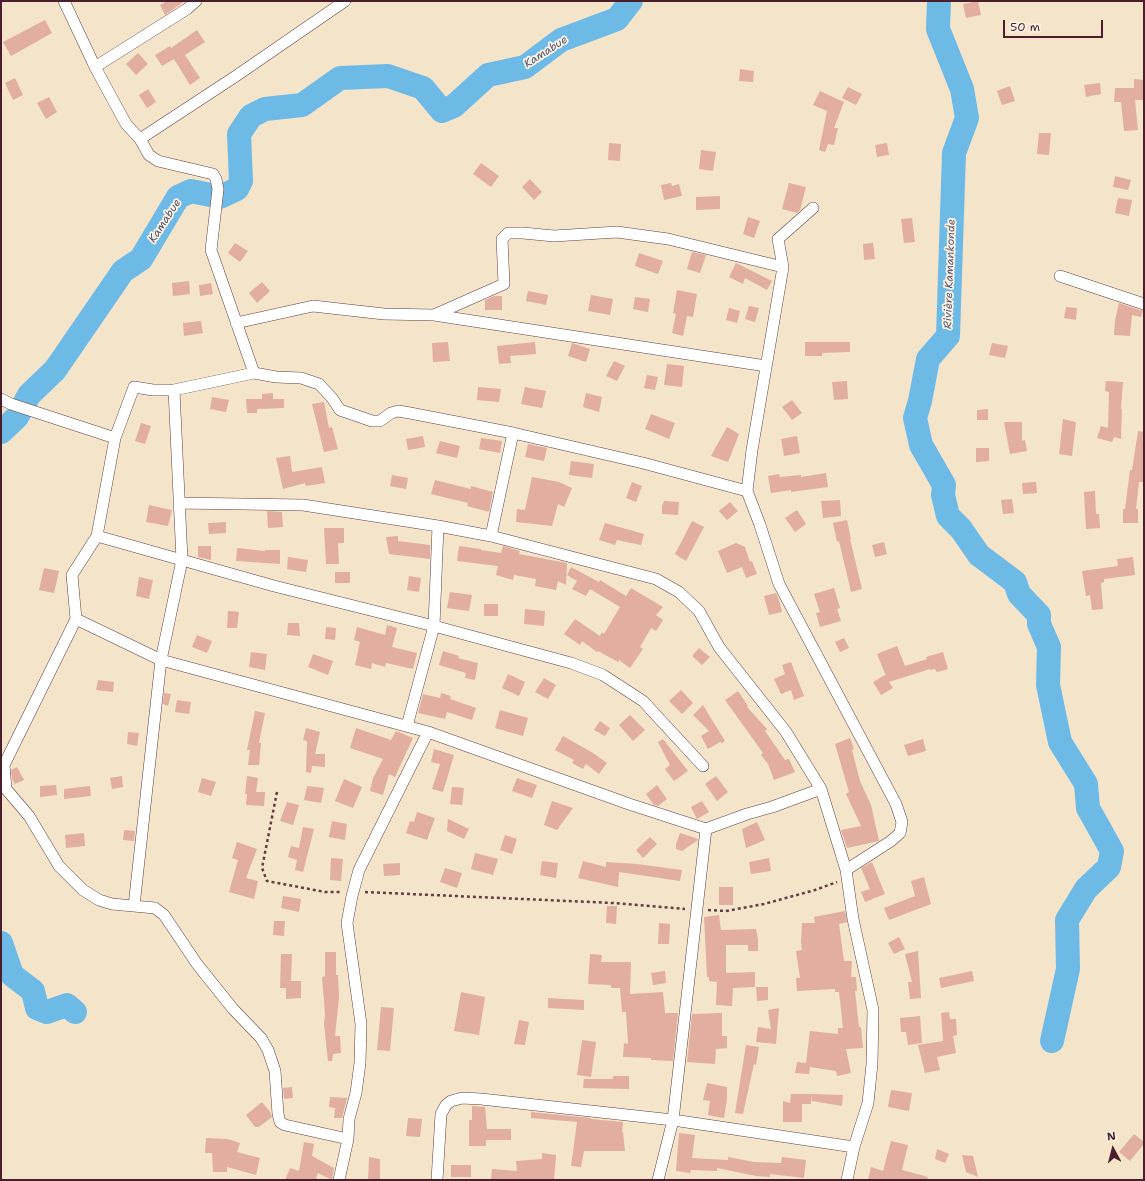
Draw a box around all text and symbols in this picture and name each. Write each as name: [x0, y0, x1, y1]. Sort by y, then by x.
scale bar: [1005, 12, 1105, 38]
text: 50 m: [1010, 19, 1040, 35]
water label: Kamabue: [522, 33, 570, 71]
water label: Kamabue: [146, 197, 184, 245]
water label: Rivière Kamankonde: [941, 219, 959, 329]
north arrow: [1093, 1129, 1133, 1169]
text: N: [1106, 1129, 1117, 1145]

